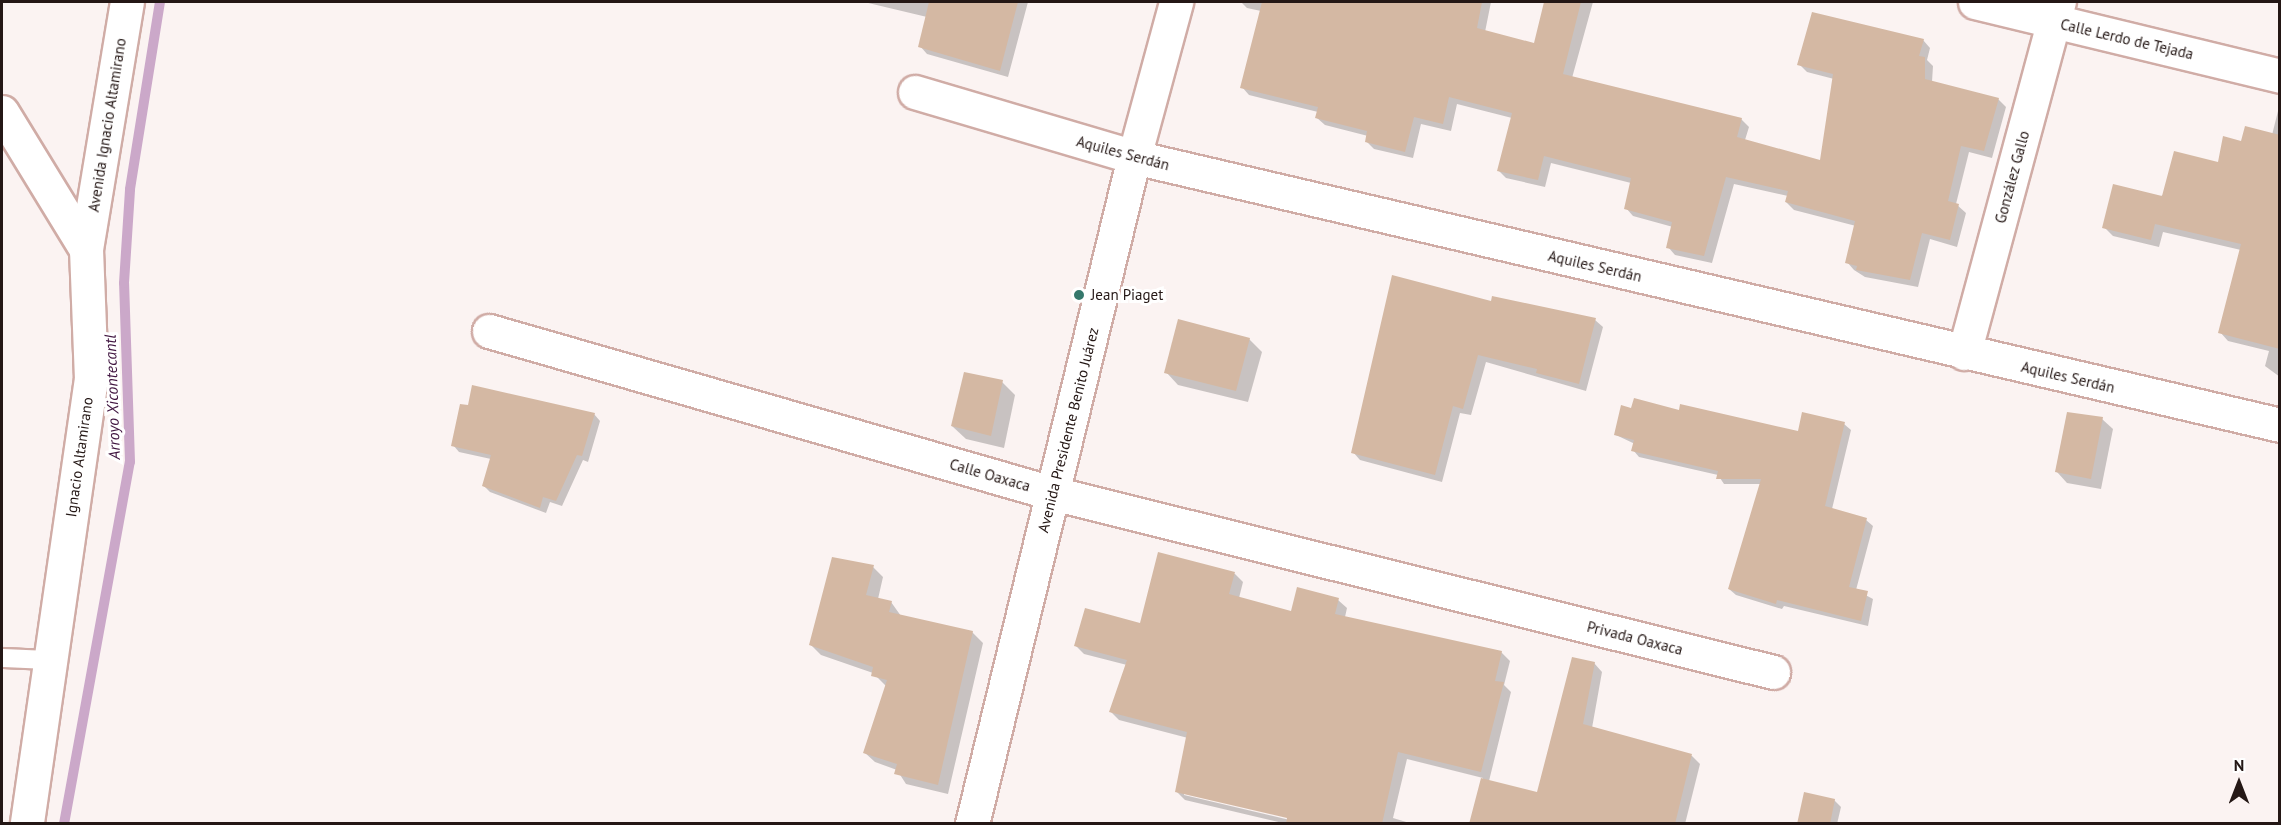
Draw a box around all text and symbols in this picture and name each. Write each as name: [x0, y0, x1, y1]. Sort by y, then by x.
street label: Calle Lerdo de Tejada: [2058, 15, 2196, 63]
street label: Avenida Ignacio Altamirano: [84, 37, 130, 213]
street label: González Gallo: [1991, 129, 2033, 225]
street label: Aquiles Serdán: [1075, 132, 1171, 174]
street label: Aquiles Serdán: [1546, 246, 1644, 286]
place label: Jean Piaget: [1091, 286, 1163, 304]
marker: Jean Piaget: [1072, 288, 1086, 302]
street label: Avenida Presidente Benito Juárez: [1034, 326, 1102, 534]
water label: Arroyo Xicontecantl: [100, 334, 124, 460]
street label: Aquiles Serdán: [2019, 357, 2117, 397]
street label: Ignacio Altamirano: [62, 396, 96, 518]
street label: Calle Oaxaca: [948, 455, 1032, 495]
street label: Privada Oaxaca: [1585, 617, 1685, 659]
north arrow: [2209, 753, 2269, 813]
text: N: [2234, 755, 2244, 775]

